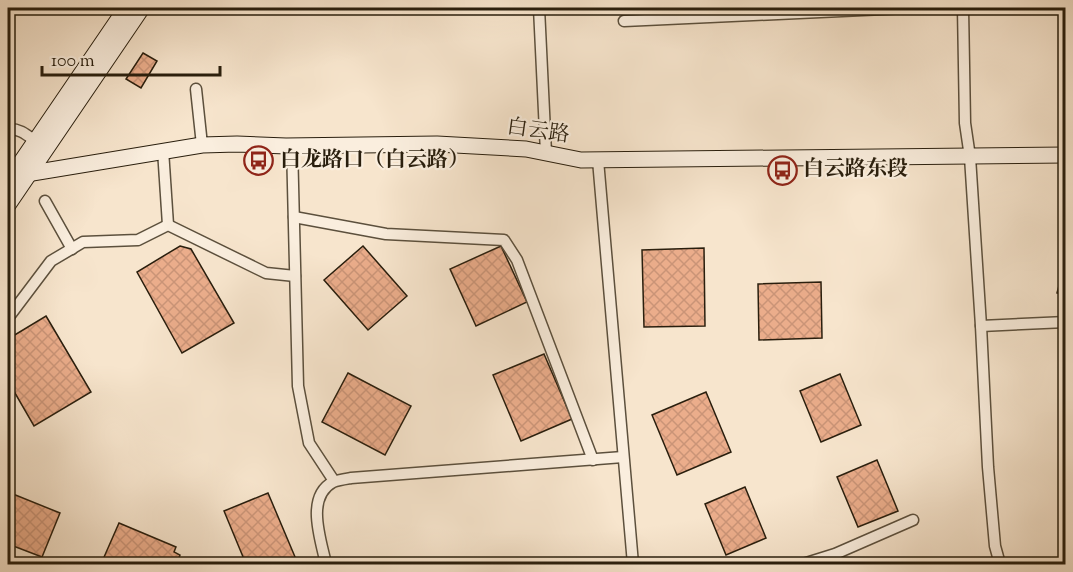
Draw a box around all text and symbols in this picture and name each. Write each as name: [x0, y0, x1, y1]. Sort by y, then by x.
scale bar: [42, 39, 220, 77]
text: 100 m: [51, 49, 95, 75]
street label: 白云路: [505, 113, 571, 151]
bus stop icon: 白龙路口（白云路）: [243, 145, 275, 177]
place label: 白龙路口（白云路）: [280, 146, 469, 176]
bus stop icon: 白云路东段: [766, 154, 798, 186]
place label: 白云路东段: [803, 155, 908, 185]

